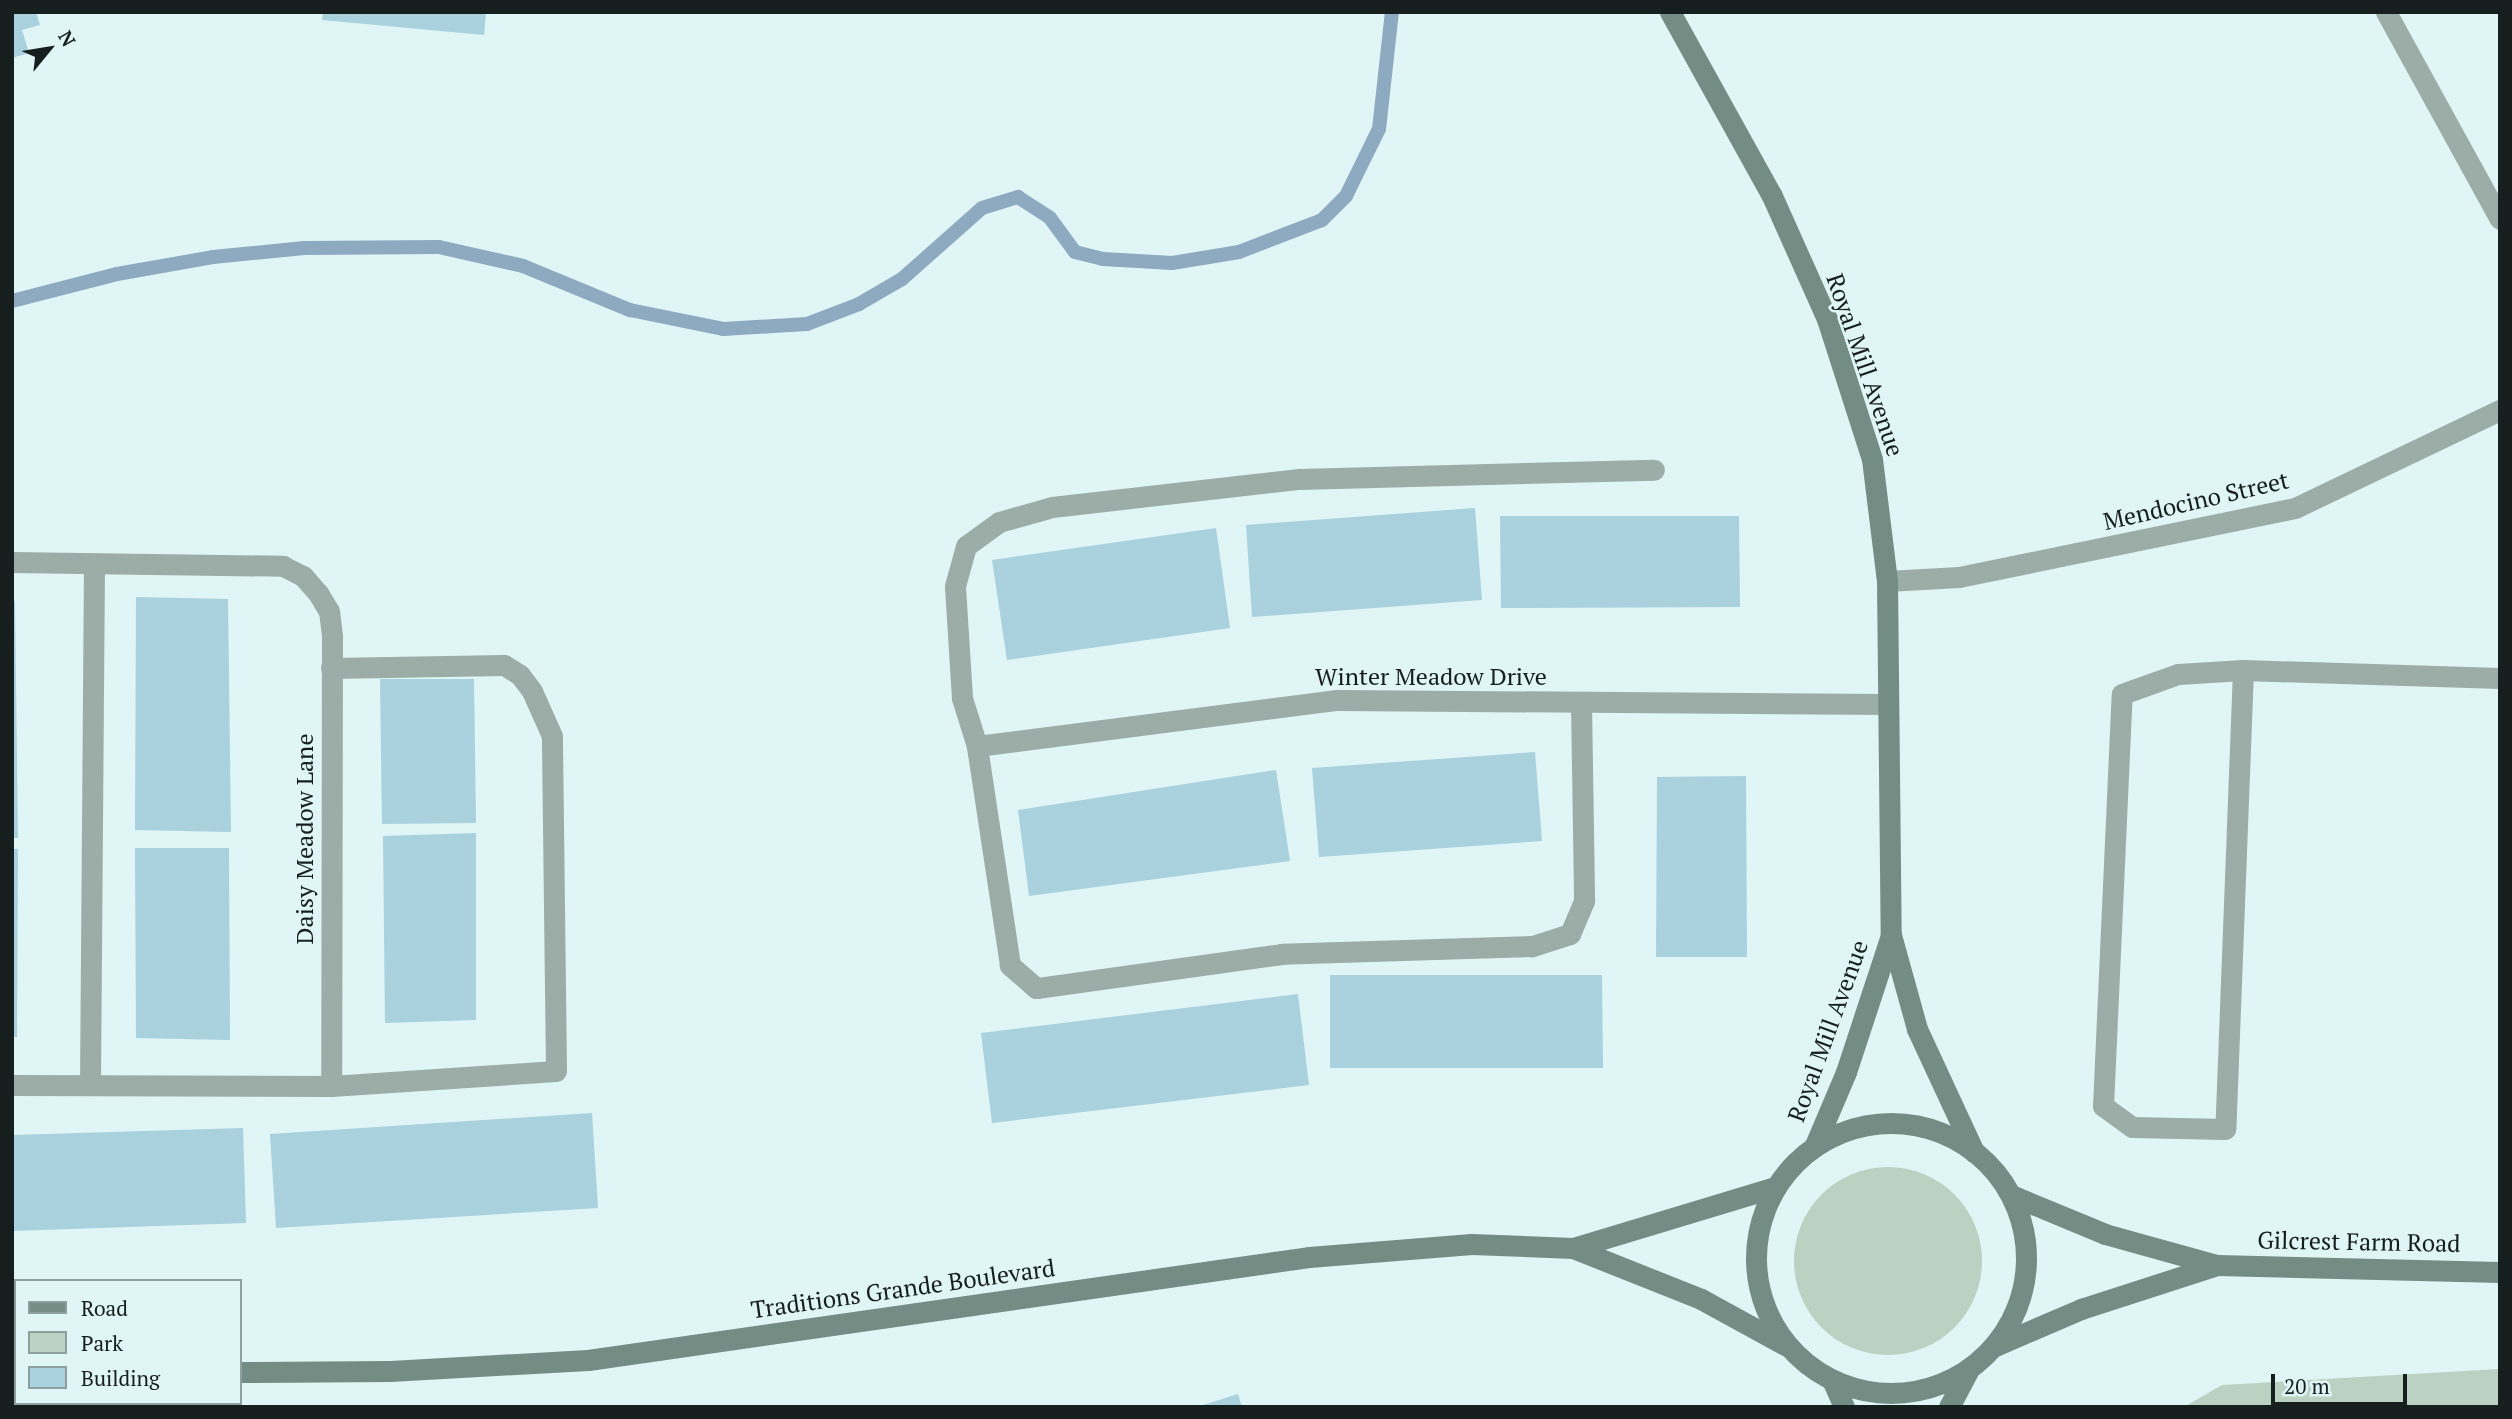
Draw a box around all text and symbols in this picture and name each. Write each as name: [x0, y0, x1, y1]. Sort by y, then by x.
north arrow: [14, 14, 84, 84]
text: N: [53, 26, 82, 51]
street label: Royal Mill Avenue: [1820, 270, 1910, 460]
street label: Mendocino Street: [2100, 466, 2292, 536]
street label: Winter Meadow Drive: [1315, 663, 1547, 691]
street label: Daisy Meadow Lane: [291, 734, 319, 944]
street label: Royal Mill Avenue: [1782, 936, 1874, 1126]
street label: Gilcrest Farm Road: [2257, 1226, 2461, 1258]
street label: Traditions Grande Boulevard: [749, 1253, 1057, 1325]
legend: [14, 1279, 242, 1405]
text: Road: [81, 1294, 128, 1322]
text: Park: [81, 1329, 123, 1357]
scale bar: [2274, 1360, 2410, 1404]
text: Building: [81, 1364, 160, 1392]
text: 20 m: [2284, 1372, 2330, 1400]

